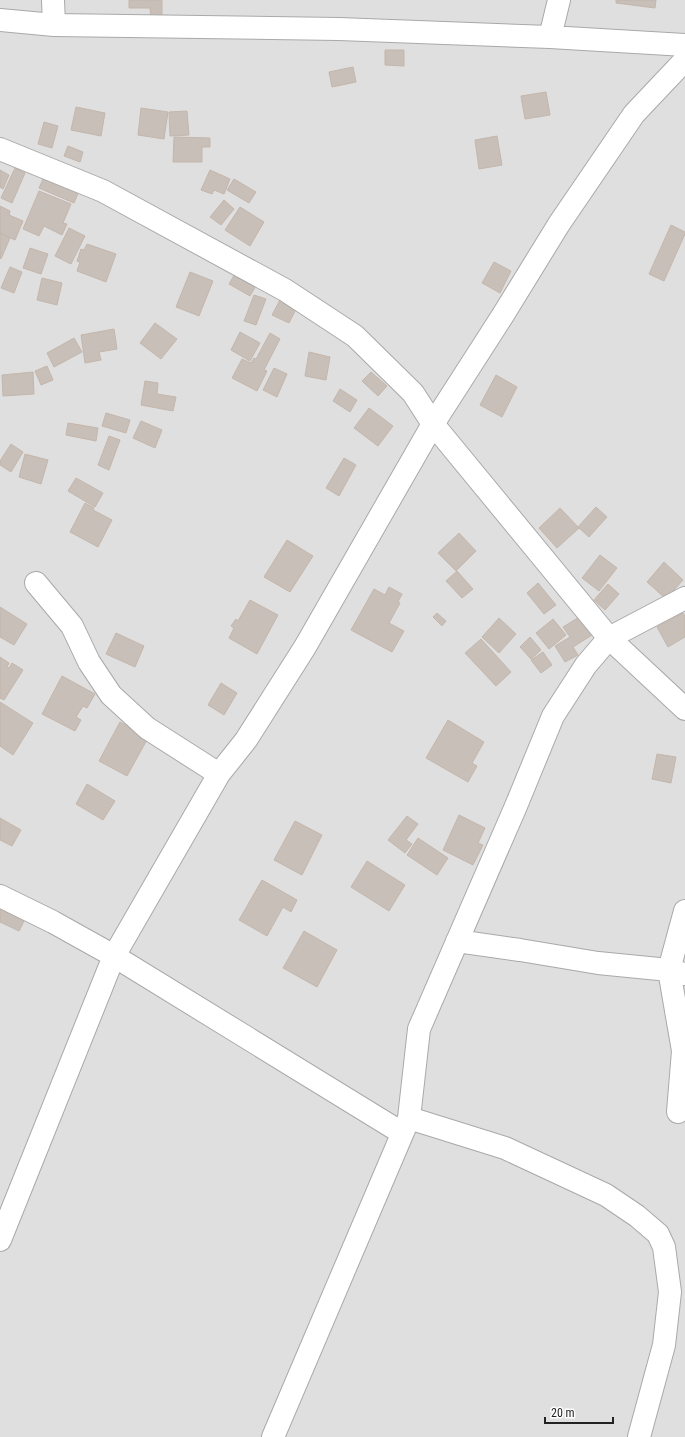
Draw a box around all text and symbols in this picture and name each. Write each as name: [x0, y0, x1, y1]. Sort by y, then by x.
scale bar: [545, 1399, 613, 1425]
text: 20 m: [551, 1406, 575, 1420]

